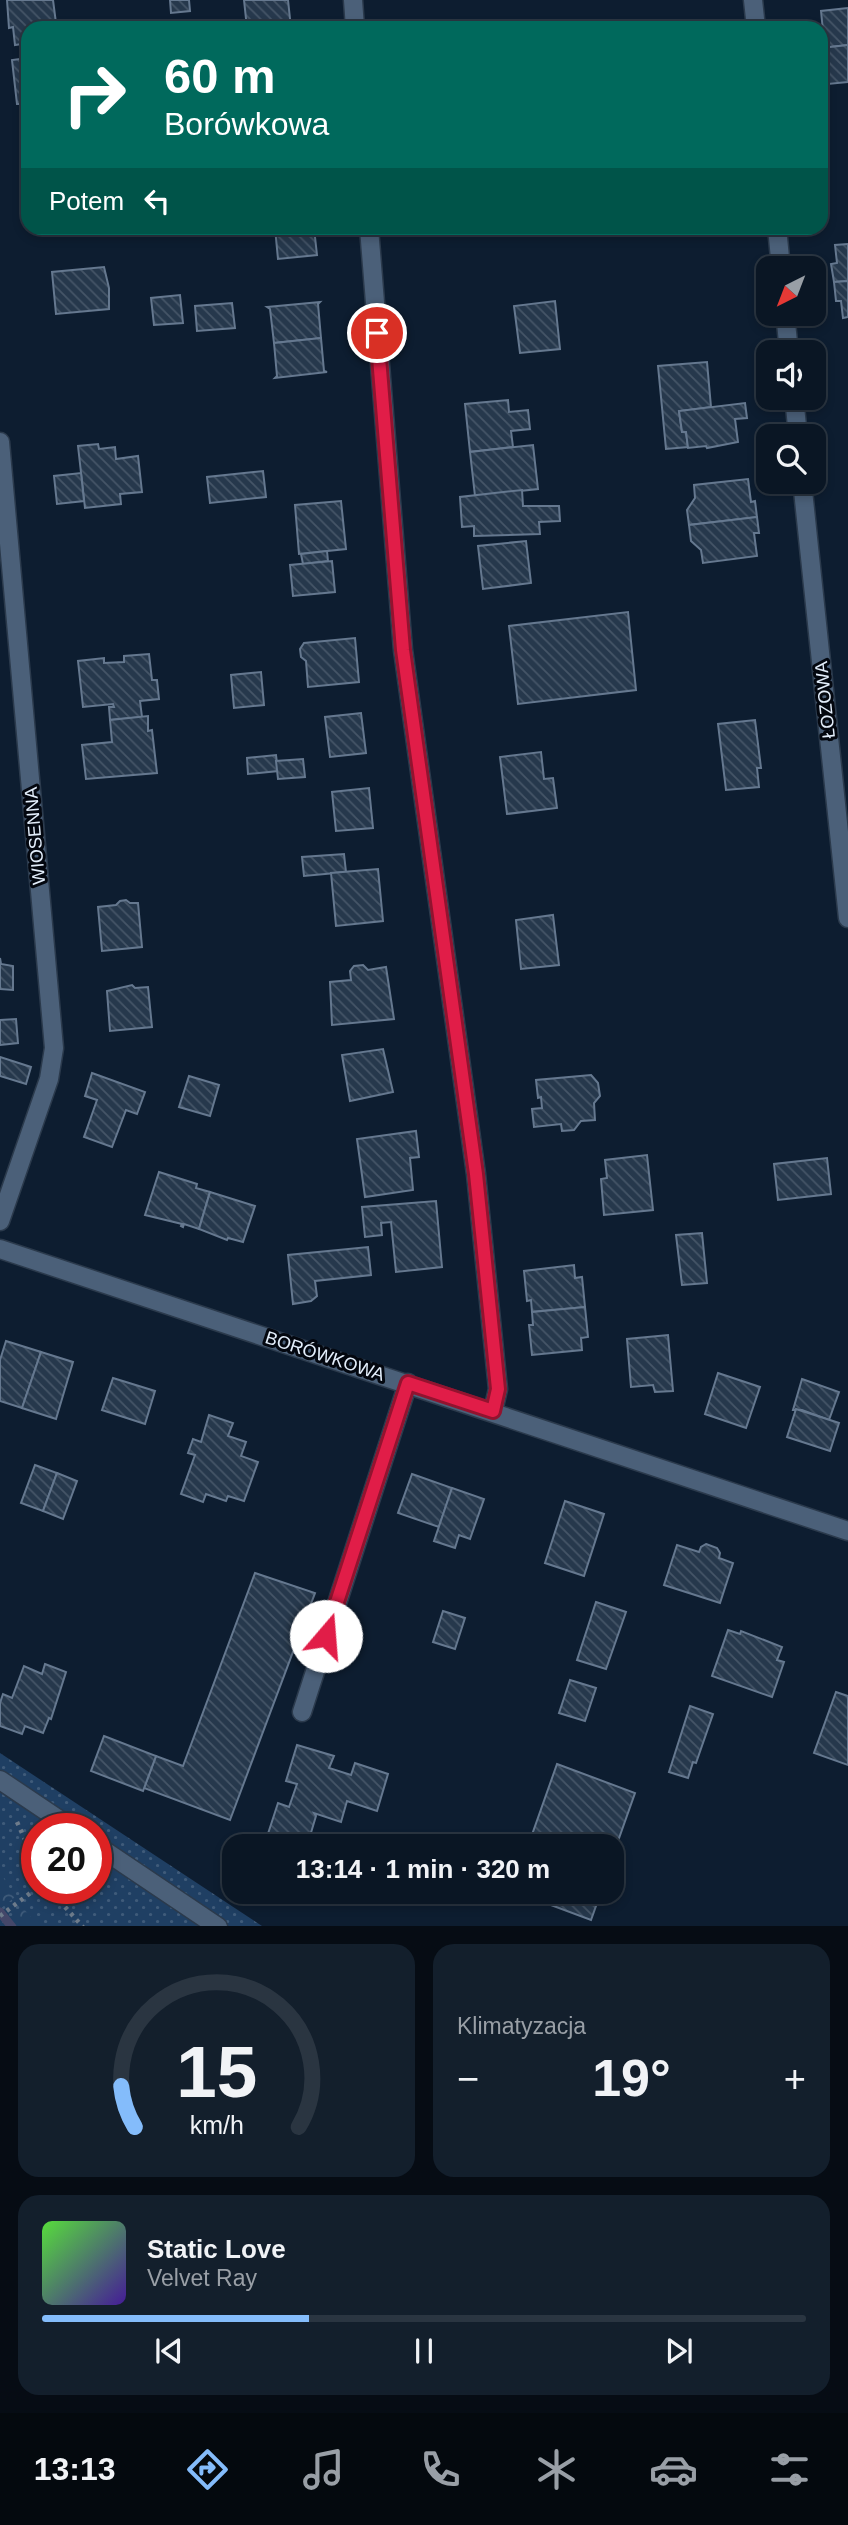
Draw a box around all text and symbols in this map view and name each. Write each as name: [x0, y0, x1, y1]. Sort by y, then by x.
icon: right: [49, 49, 140, 140]
text: 60 m: [164, 49, 276, 103]
text: Borówkowa: [164, 106, 329, 142]
icon: left: [138, 182, 176, 220]
text: Potem: [49, 186, 124, 216]
north arrow: [756, 256, 826, 326]
map controls: [756, 256, 826, 494]
pin: [347, 303, 407, 363]
icon: arrive: [358, 314, 396, 352]
button: sound: [756, 340, 826, 410]
button: search: [756, 424, 826, 494]
street label: ŁOZOWA: [811, 660, 839, 740]
street label: WIOSENNA: [21, 786, 49, 886]
street label: BORÓWKOWA: [263, 1326, 388, 1385]
position arrow: [289, 1599, 363, 1673]
speed limit sign: 20: [21, 1813, 112, 1904]
text: 13:14 · 1 min · 320 m: [296, 1854, 550, 1884]
text: Klimatyzacja: [457, 2013, 586, 2039]
text: 15: [176, 2031, 257, 2112]
text: 19°: [592, 2049, 671, 2107]
text: −: [457, 2058, 479, 2100]
text: +: [784, 2058, 806, 2100]
text: km/h: [189, 2110, 244, 2138]
text: Static Love: [147, 2234, 286, 2264]
text: Velvet Ray: [147, 2265, 257, 2291]
icon: previous: [150, 2332, 188, 2370]
icon: pause: [405, 2332, 443, 2370]
icon: next: [660, 2332, 698, 2370]
icon: directions: [183, 2445, 232, 2494]
icon: music: [299, 2445, 348, 2494]
icon: phone: [416, 2445, 465, 2494]
icon: climate: [532, 2445, 581, 2494]
icon: car: [649, 2445, 698, 2494]
icon: filters: [765, 2445, 814, 2494]
text: 13:13: [34, 2451, 116, 2487]

